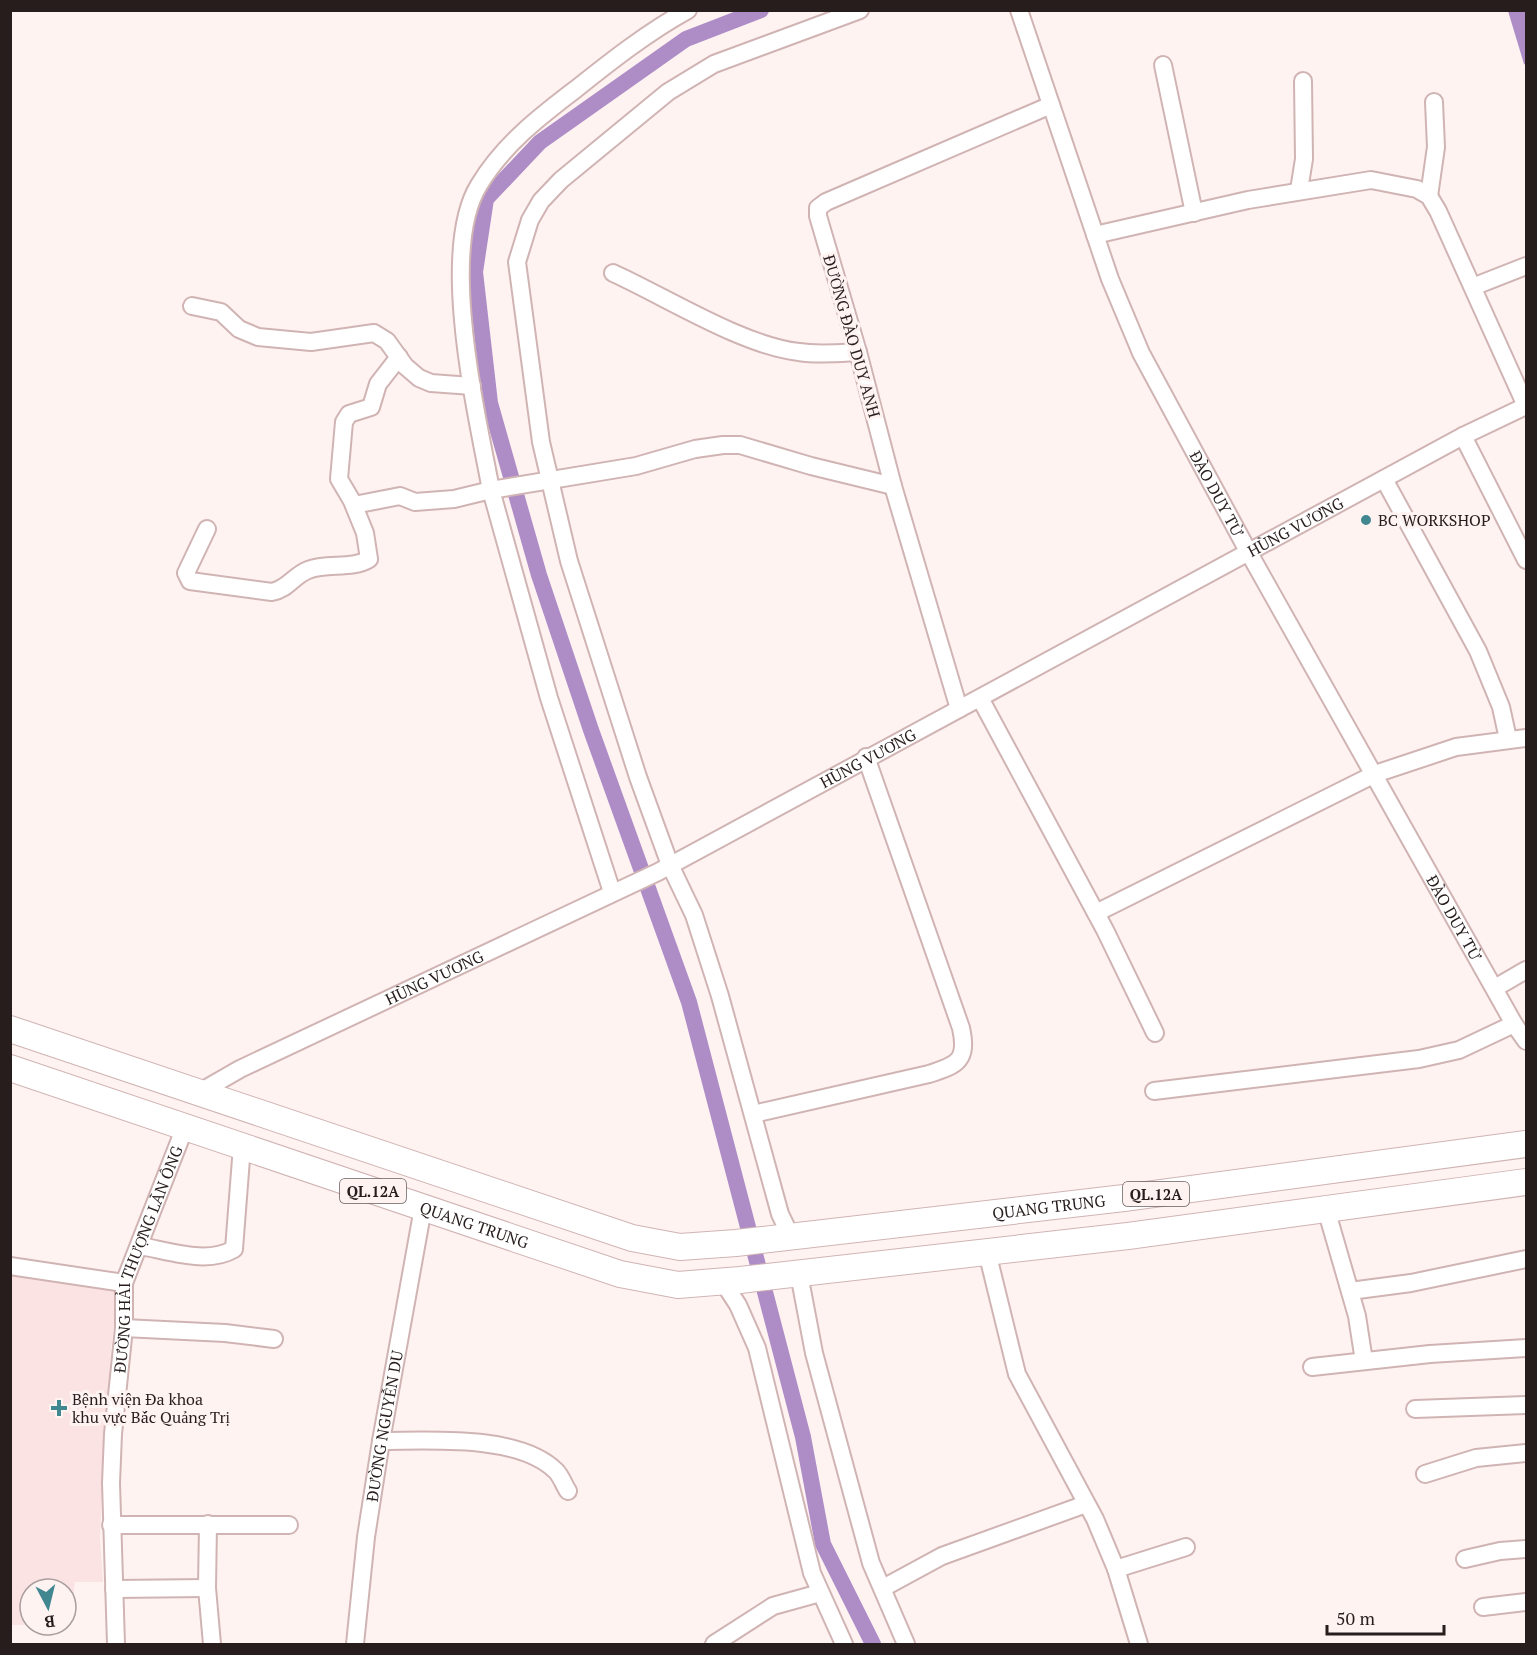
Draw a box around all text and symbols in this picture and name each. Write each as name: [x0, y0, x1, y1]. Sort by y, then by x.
street label: ĐƯỜNG ĐÀO DUY ANH: [818, 252, 886, 420]
street label: ĐÀO DUY TỪ: [1185, 447, 1249, 541]
street label: HÙNG VƯƠNG: [1243, 492, 1347, 562]
place label: BC WORKSHOP: [1378, 509, 1490, 531]
marker: BC WORKSHOP: [1359, 513, 1373, 527]
street label: HÙNG VƯƠNG: [816, 723, 920, 793]
street label: ĐÀO DUY TỪ: [1421, 871, 1487, 965]
street label: HÙNG VƯƠNG: [382, 945, 487, 1010]
street label: ĐƯỜNG HẢI THƯỢNG LÃN ÔNG: [108, 1142, 188, 1374]
road number: QL.12A: [340, 1179, 406, 1203]
road number: QL.12A: [1123, 1182, 1189, 1206]
street label: QUANG TRUNG: [991, 1189, 1107, 1224]
street label: QUANG TRUNG: [417, 1196, 532, 1253]
street label: ĐƯỜNG NGUYỄN DU: [361, 1348, 408, 1503]
place label: Bệnh viện Đa khoa khu vực Bắc Quảng Trị: [72, 1388, 231, 1428]
marker: Bệnh viện Đa khoa khu vực Bắc Quảng Trị: [50, 1399, 68, 1417]
north arrow: [18, 1577, 78, 1637]
scale bar: [1327, 1598, 1444, 1636]
text: 50 m: [1336, 1606, 1376, 1630]
text: B: [43, 1610, 56, 1633]

